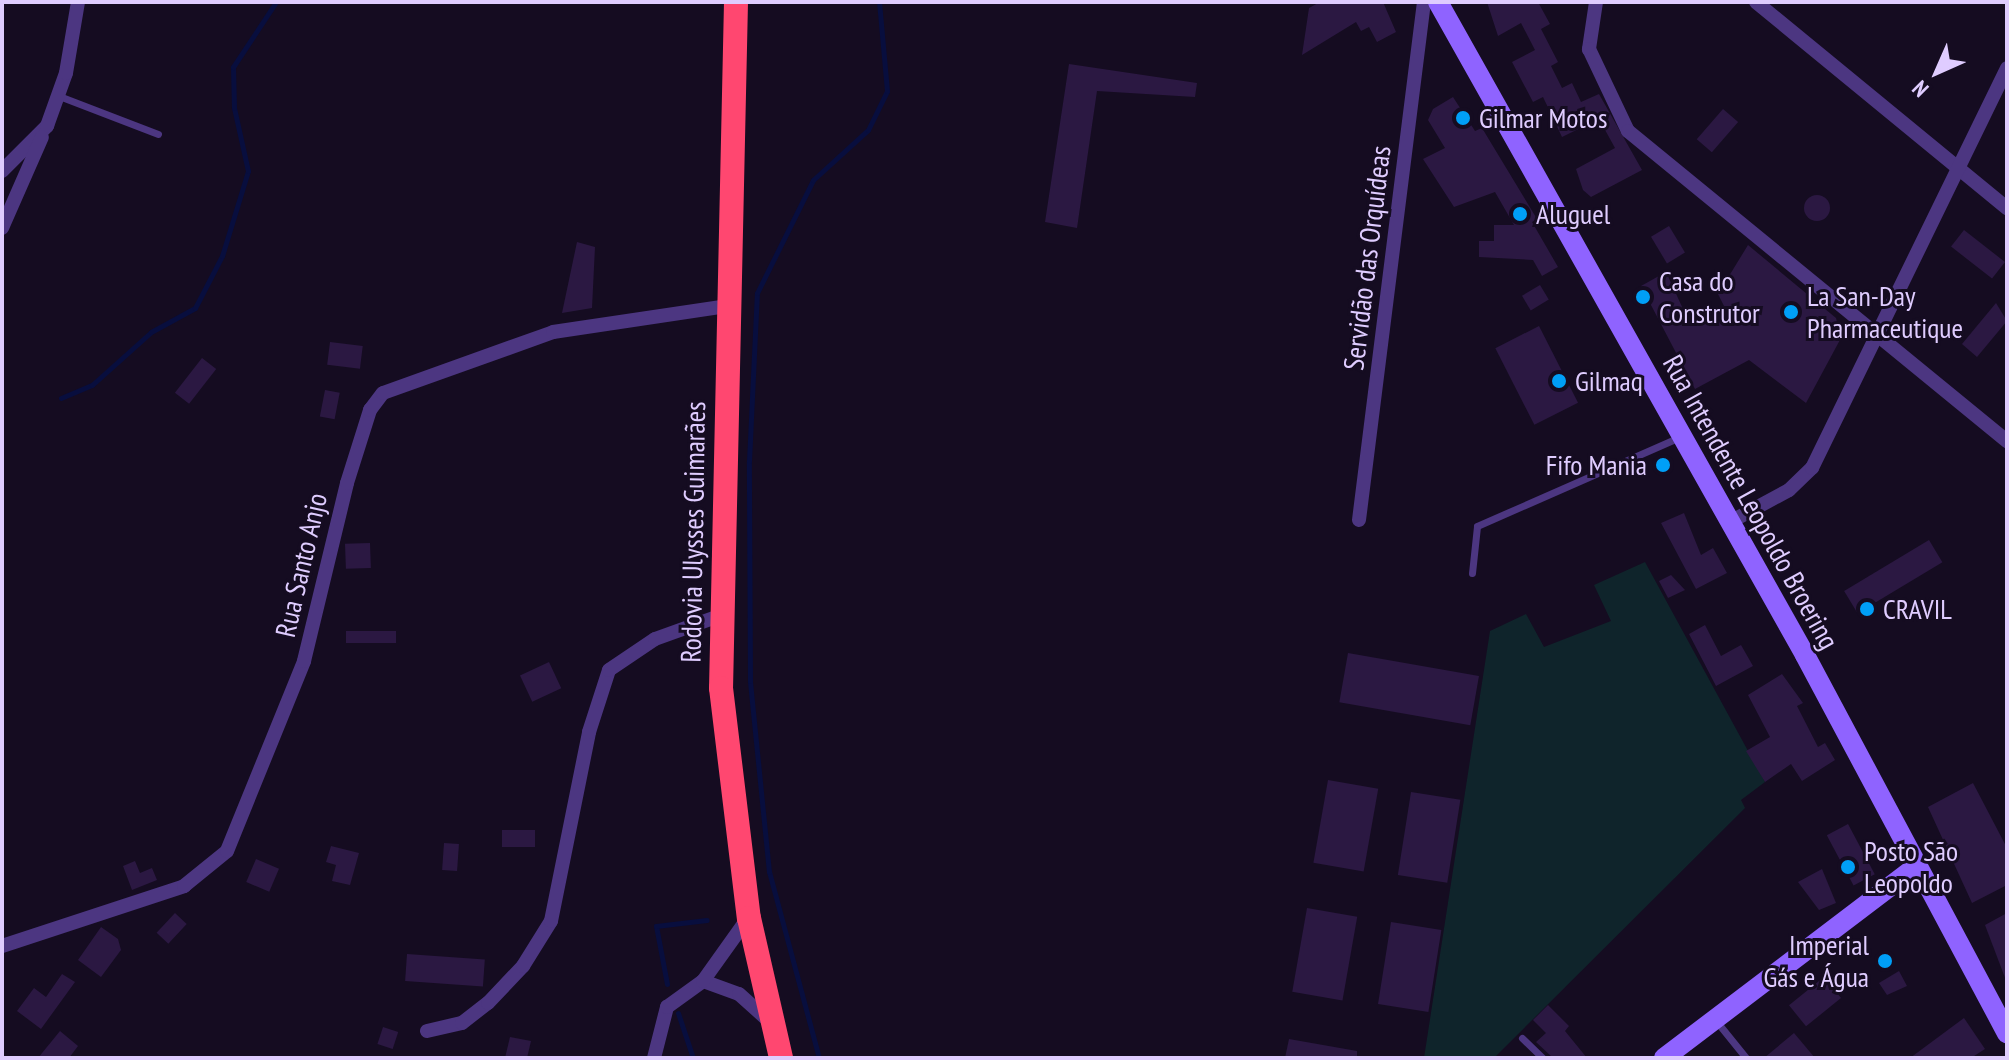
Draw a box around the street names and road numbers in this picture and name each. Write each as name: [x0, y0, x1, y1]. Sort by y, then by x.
street label: Servidão das Orquídeas: [1337, 144, 1397, 372]
street label: Rua Intendente Leopoldo Broering: [1656, 349, 1846, 655]
street label: Rodovia Ulysses Guimarães: [674, 401, 712, 663]
street label: Rua Santo Anjo: [268, 489, 334, 641]

